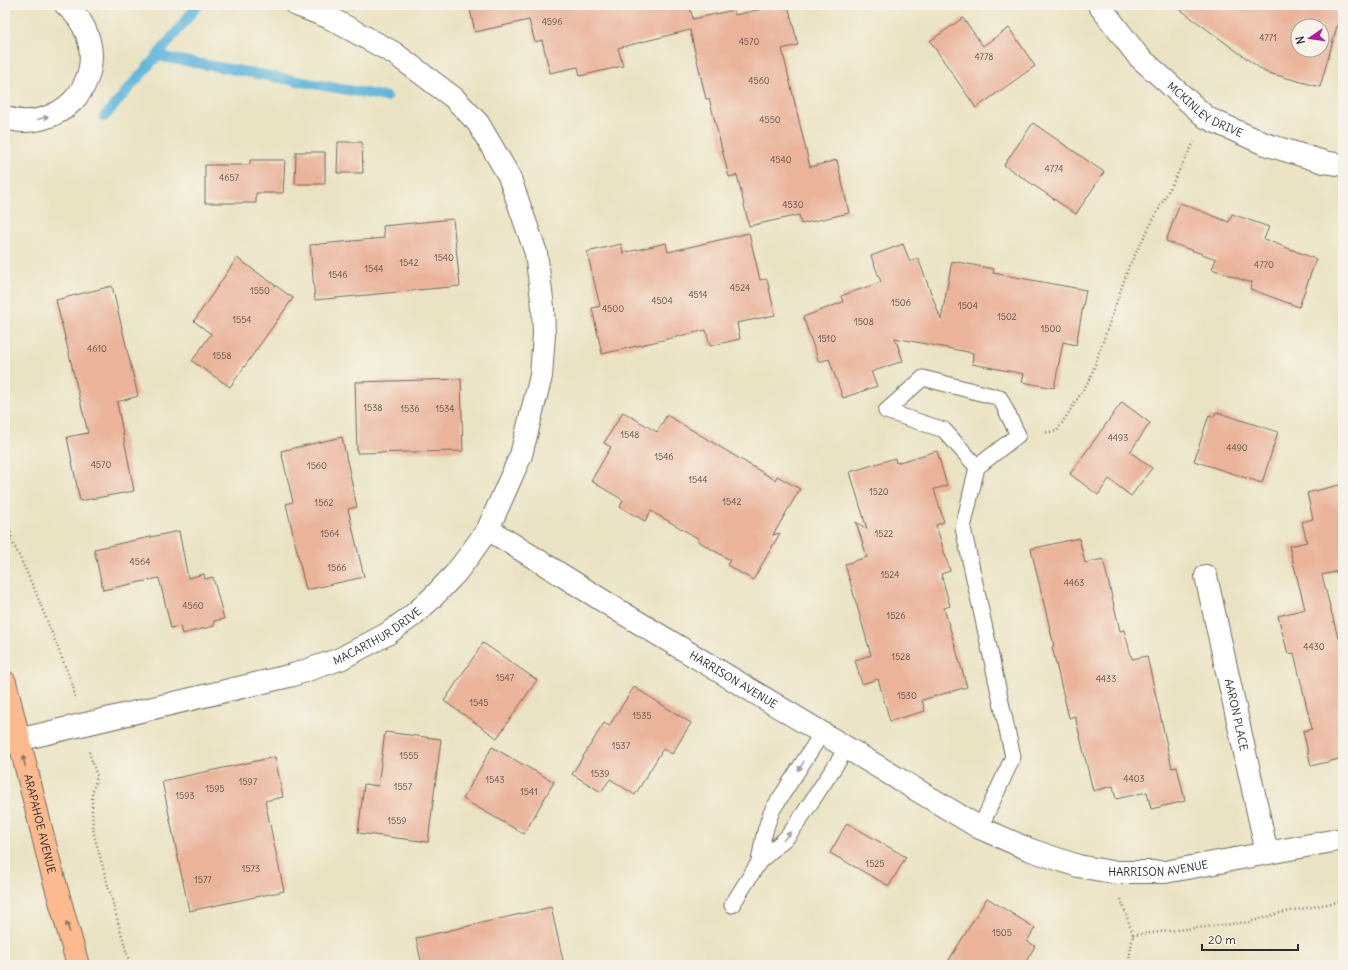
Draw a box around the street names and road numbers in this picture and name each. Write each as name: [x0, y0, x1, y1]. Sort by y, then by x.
street label: MCKINLEY DRIVE: [1165, 79, 1245, 140]
street label: MACARTHUR DRIVE: [331, 604, 424, 668]
street label: HARRISON AVENUE: [687, 648, 780, 712]
street label: AARON PLACE: [1222, 677, 1251, 752]
street label: ARAPAHOE AVENUE: [21, 773, 59, 875]
street label: HARRISON AVENUE: [1108, 857, 1209, 879]

